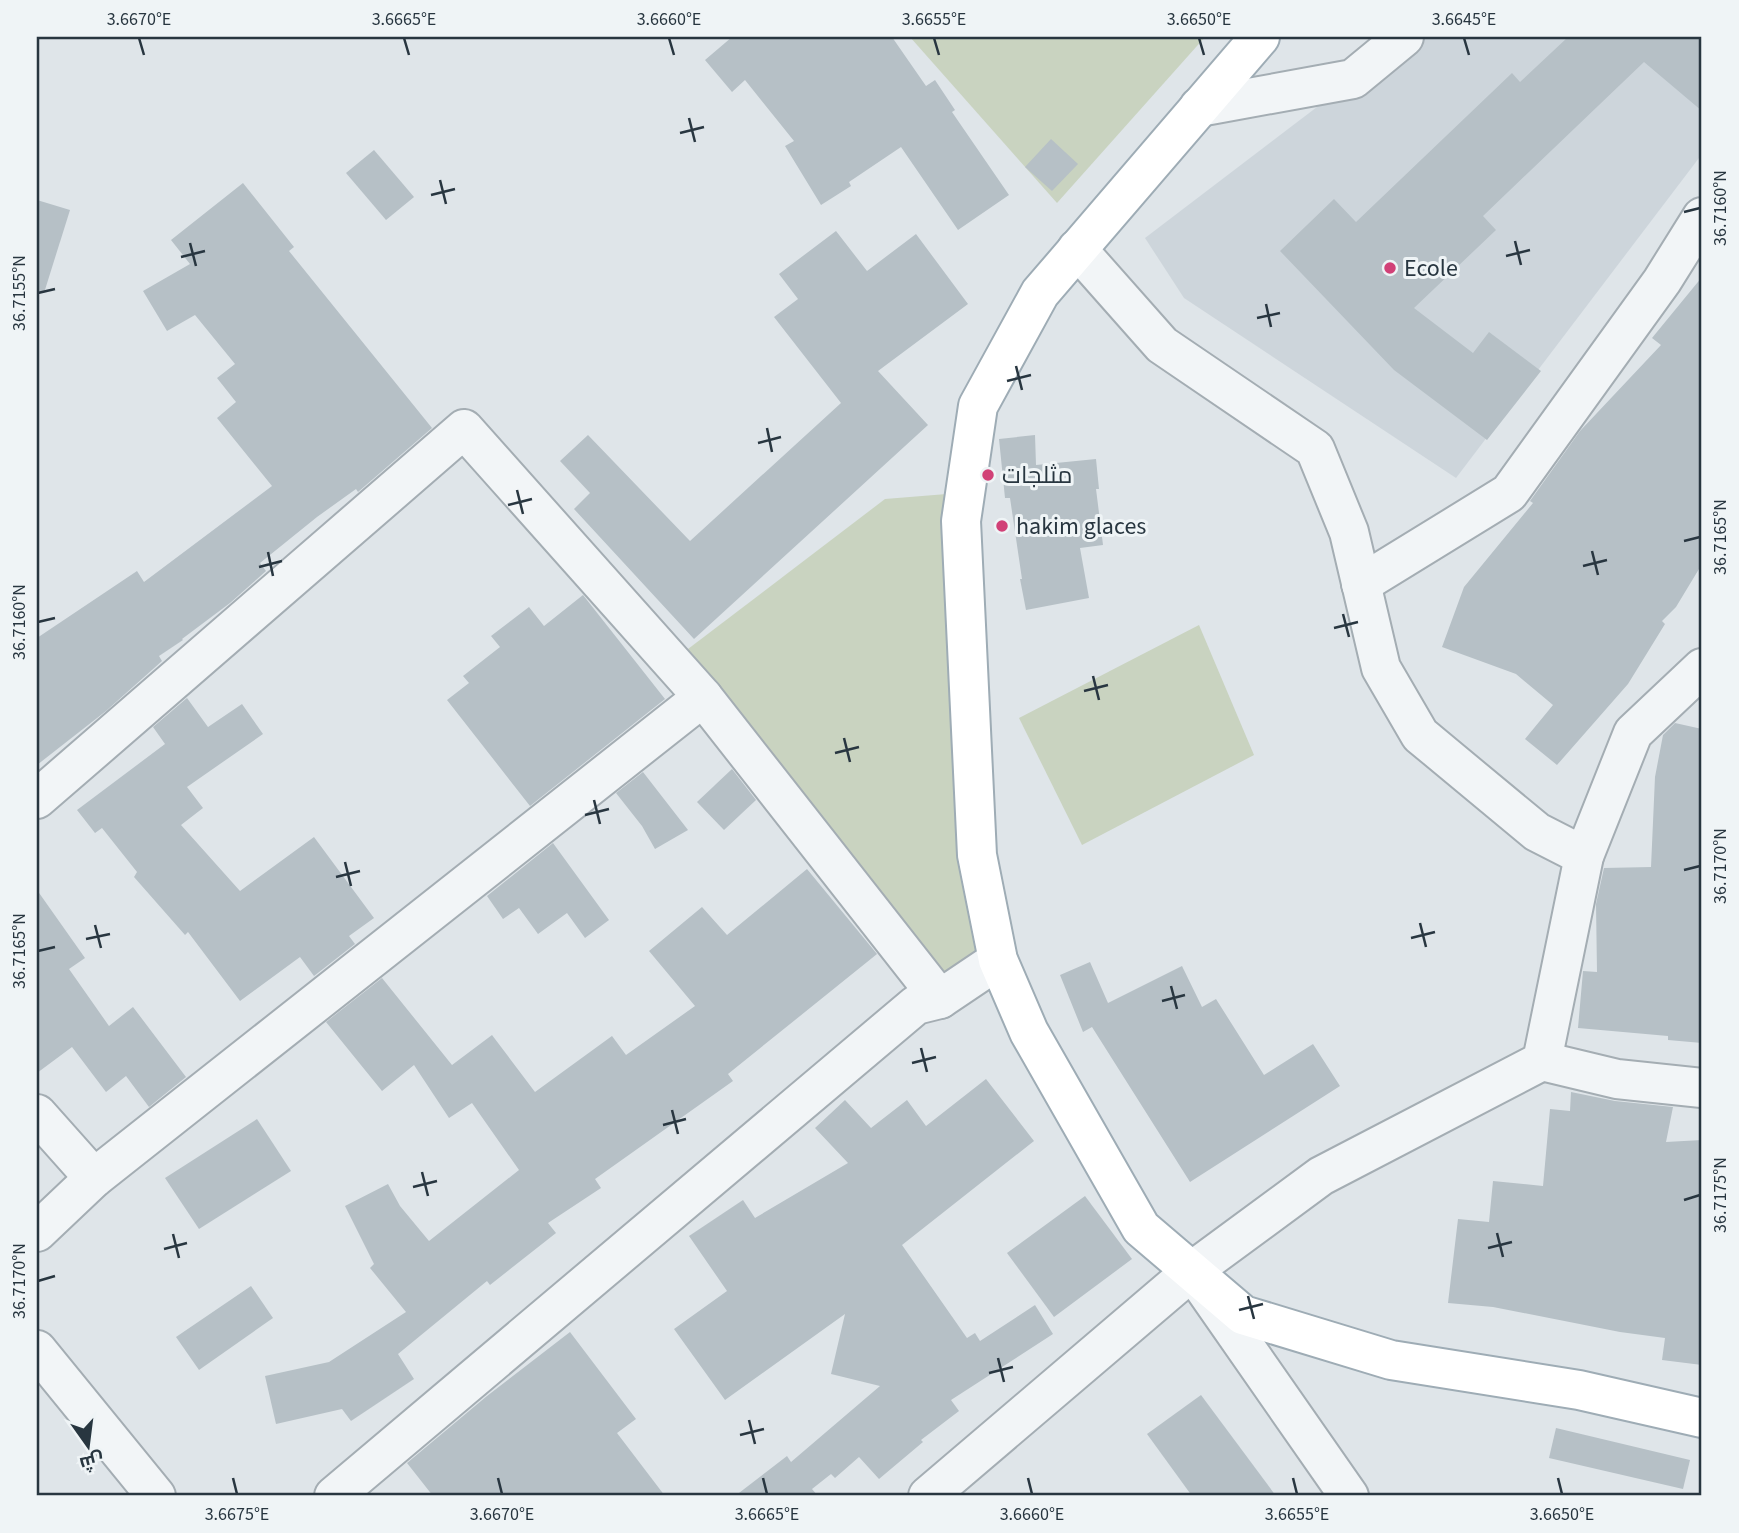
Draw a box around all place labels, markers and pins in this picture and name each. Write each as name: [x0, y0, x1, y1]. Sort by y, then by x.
place label: Ecole: [1404, 251, 1458, 286]
marker: Ecole: [1382, 260, 1398, 276]
place label: مثلجات: [1002, 458, 1072, 493]
marker: مثلجات: [980, 467, 996, 483]
place label: hakim glaces: [1016, 509, 1146, 544]
marker: hakim glaces: [994, 518, 1010, 534]

